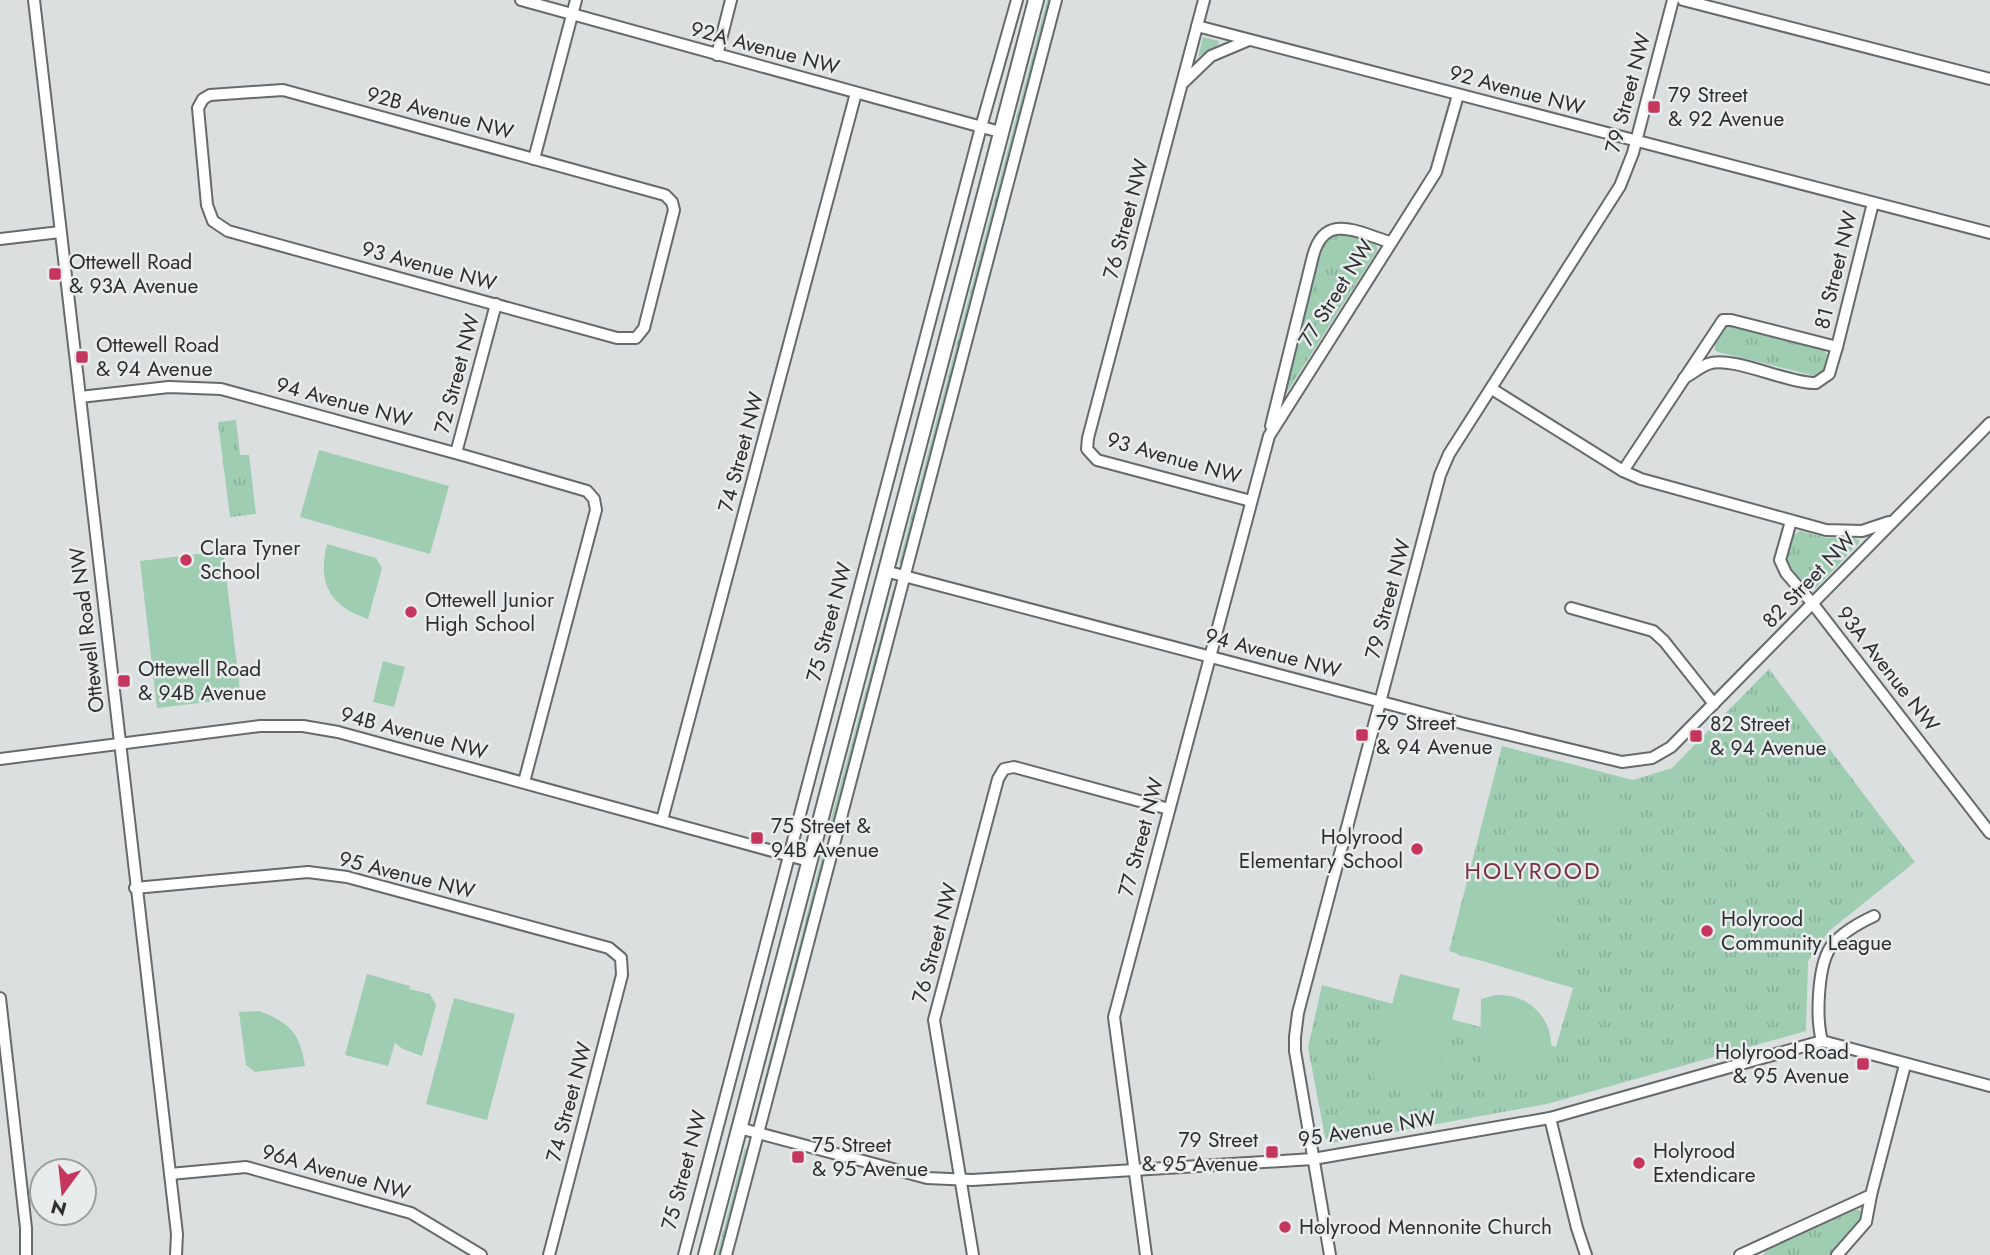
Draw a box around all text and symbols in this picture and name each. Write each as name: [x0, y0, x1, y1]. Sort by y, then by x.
street label: 92A Avenue NW: [687, 14, 843, 82]
street label: 79 Street NW: [1598, 30, 1658, 156]
street label: 92 Avenue NW: [1446, 58, 1588, 123]
street label: 92B Avenue NW: [363, 79, 517, 147]
place label: 79 Street & 92 Avenue: [1668, 80, 1784, 134]
marker: 79 Street & 92 Avenue: [1646, 99, 1662, 115]
street label: 76 Street NW: [1096, 156, 1156, 282]
street label: 81 Street NW: [1807, 208, 1865, 332]
street label: 77 Street NW: [1291, 233, 1381, 353]
street label: 93 Avenue NW: [358, 234, 500, 298]
place label: Ottewell Road & 93A Avenue: [69, 247, 198, 301]
marker: Ottewell Road & 93A Avenue: [47, 266, 63, 282]
street label: 72 Street NW: [427, 311, 487, 437]
place label: Ottewell Road & 94 Avenue: [96, 330, 219, 384]
marker: Ottewell Road & 94 Avenue: [74, 349, 90, 365]
street label: 94 Avenue NW: [273, 369, 415, 435]
street label: 74 Street NW: [711, 388, 771, 515]
street label: 93 Avenue NW: [1103, 424, 1245, 492]
street label: 82 Street NW: [1755, 525, 1863, 635]
place label: Clara Tyner School: [200, 533, 301, 587]
street label: 79 Street NW: [1358, 536, 1418, 662]
street label: Ottewell Road NW: [62, 545, 112, 714]
marker: Clara Tyner School: [178, 552, 194, 568]
street label: 75 Street NW: [799, 559, 859, 685]
place label: Ottewell Junior High School: [425, 585, 555, 639]
street label: 93A Avenue NW: [1829, 600, 1947, 738]
marker: Ottewell Junior High School: [403, 604, 419, 620]
street label: 94 Avenue NW: [1202, 620, 1344, 686]
place label: Ottewell Road & 94B Avenue: [138, 654, 266, 708]
marker: Ottewell Road & 94B Avenue: [116, 673, 132, 689]
street label: 94B Avenue NW: [337, 699, 491, 767]
place label: 79 Street & 94 Avenue: [1376, 708, 1493, 762]
place label: 82 Street & 94 Avenue: [1710, 709, 1827, 763]
marker: 79 Street & 94 Avenue: [1354, 727, 1370, 743]
marker: 82 Street & 94 Avenue: [1688, 728, 1704, 744]
street label: 77 Street NW: [1111, 774, 1171, 900]
place label: 75 Street & 94B Avenue: [771, 811, 879, 865]
place label: Holyrood Elementary School: [1239, 822, 1403, 876]
marker: 75 Street & 94B Avenue: [749, 830, 765, 846]
marker: Holyrood Elementary School: [1409, 841, 1425, 857]
street label: 95 Avenue NW: [336, 844, 478, 906]
district label: HOLYROOD: [1464, 854, 1602, 888]
street label: 76 Street NW: [905, 880, 965, 1006]
place label: Holyrood Community League: [1721, 904, 1892, 958]
marker: Holyrood Community League: [1699, 923, 1715, 939]
place label: Holyrood Road & 95 Avenue: [1715, 1037, 1849, 1091]
street label: 74 Street NW: [539, 1038, 599, 1165]
marker: Holyrood Road & 95 Avenue: [1855, 1056, 1871, 1072]
street label: 95 Avenue NW: [1296, 1103, 1438, 1155]
street label: 75 Street NW: [654, 1107, 714, 1233]
place label: 79 Street & 95 Avenue: [1142, 1125, 1258, 1179]
place label: 75 Street & 95 Avenue: [812, 1130, 928, 1184]
street label: 96A Avenue NW: [258, 1136, 414, 1208]
place label: Holyrood Extendicare: [1653, 1136, 1756, 1190]
marker: 79 Street & 95 Avenue: [1264, 1144, 1280, 1160]
marker: 75 Street & 95 Avenue: [790, 1149, 806, 1165]
marker: Holyrood Extendicare: [1631, 1155, 1647, 1171]
north arrow: [28, 1157, 98, 1227]
text: N: [48, 1193, 70, 1223]
place label: Holyrood Mennonite Church: [1299, 1212, 1552, 1242]
marker: Holyrood Mennonite Church: [1277, 1219, 1293, 1235]

